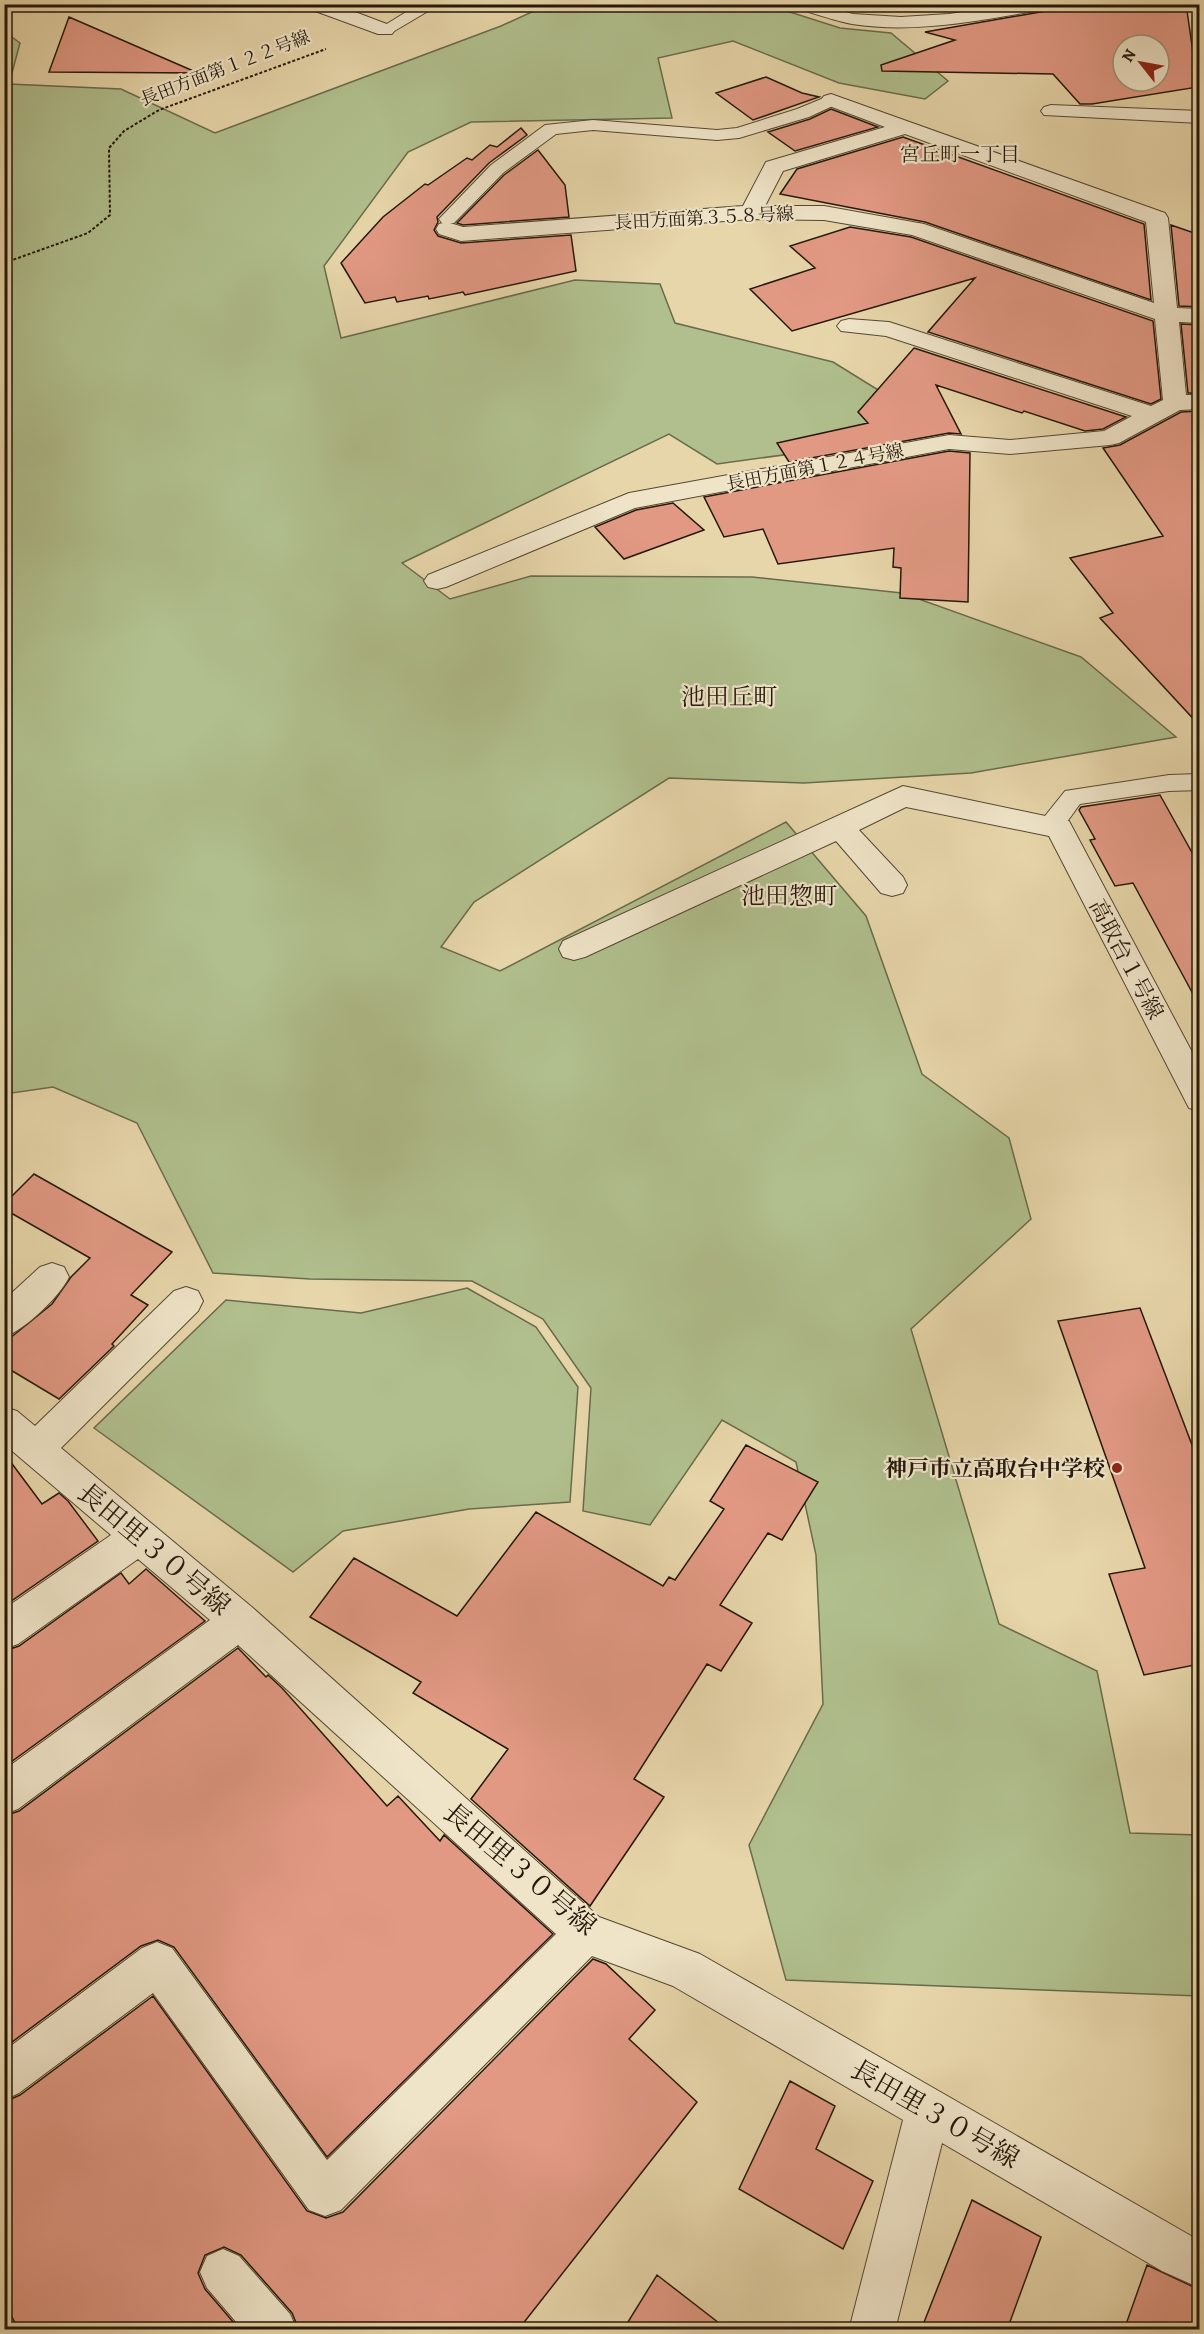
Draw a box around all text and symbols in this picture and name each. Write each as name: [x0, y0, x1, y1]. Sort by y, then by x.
street label: 長田方面第１２２号線: [137, 25, 313, 111]
north arrow: [1111, 33, 1171, 93]
text: N: [1117, 45, 1142, 66]
district label: 宮丘町一丁目: [900, 141, 1020, 168]
street label: 長田方面第３５８号線: [613, 201, 795, 235]
street label: 長田方面第１２４号線: [724, 438, 906, 496]
district label: 池田丘町: [681, 681, 777, 713]
district label: 池田惣町: [741, 880, 837, 912]
street label: 高取台１号線: [1082, 894, 1170, 1025]
place label: 神戸市立高取台中学校: [885, 1454, 1105, 1484]
marker: 神戸市立高取台中学校: [1110, 1461, 1124, 1475]
street label: 長田里３０号線: [70, 1474, 238, 1624]
street label: 長田里３０号線: [436, 1794, 604, 1944]
street label: 長田里３０号線: [844, 2051, 1026, 2177]

